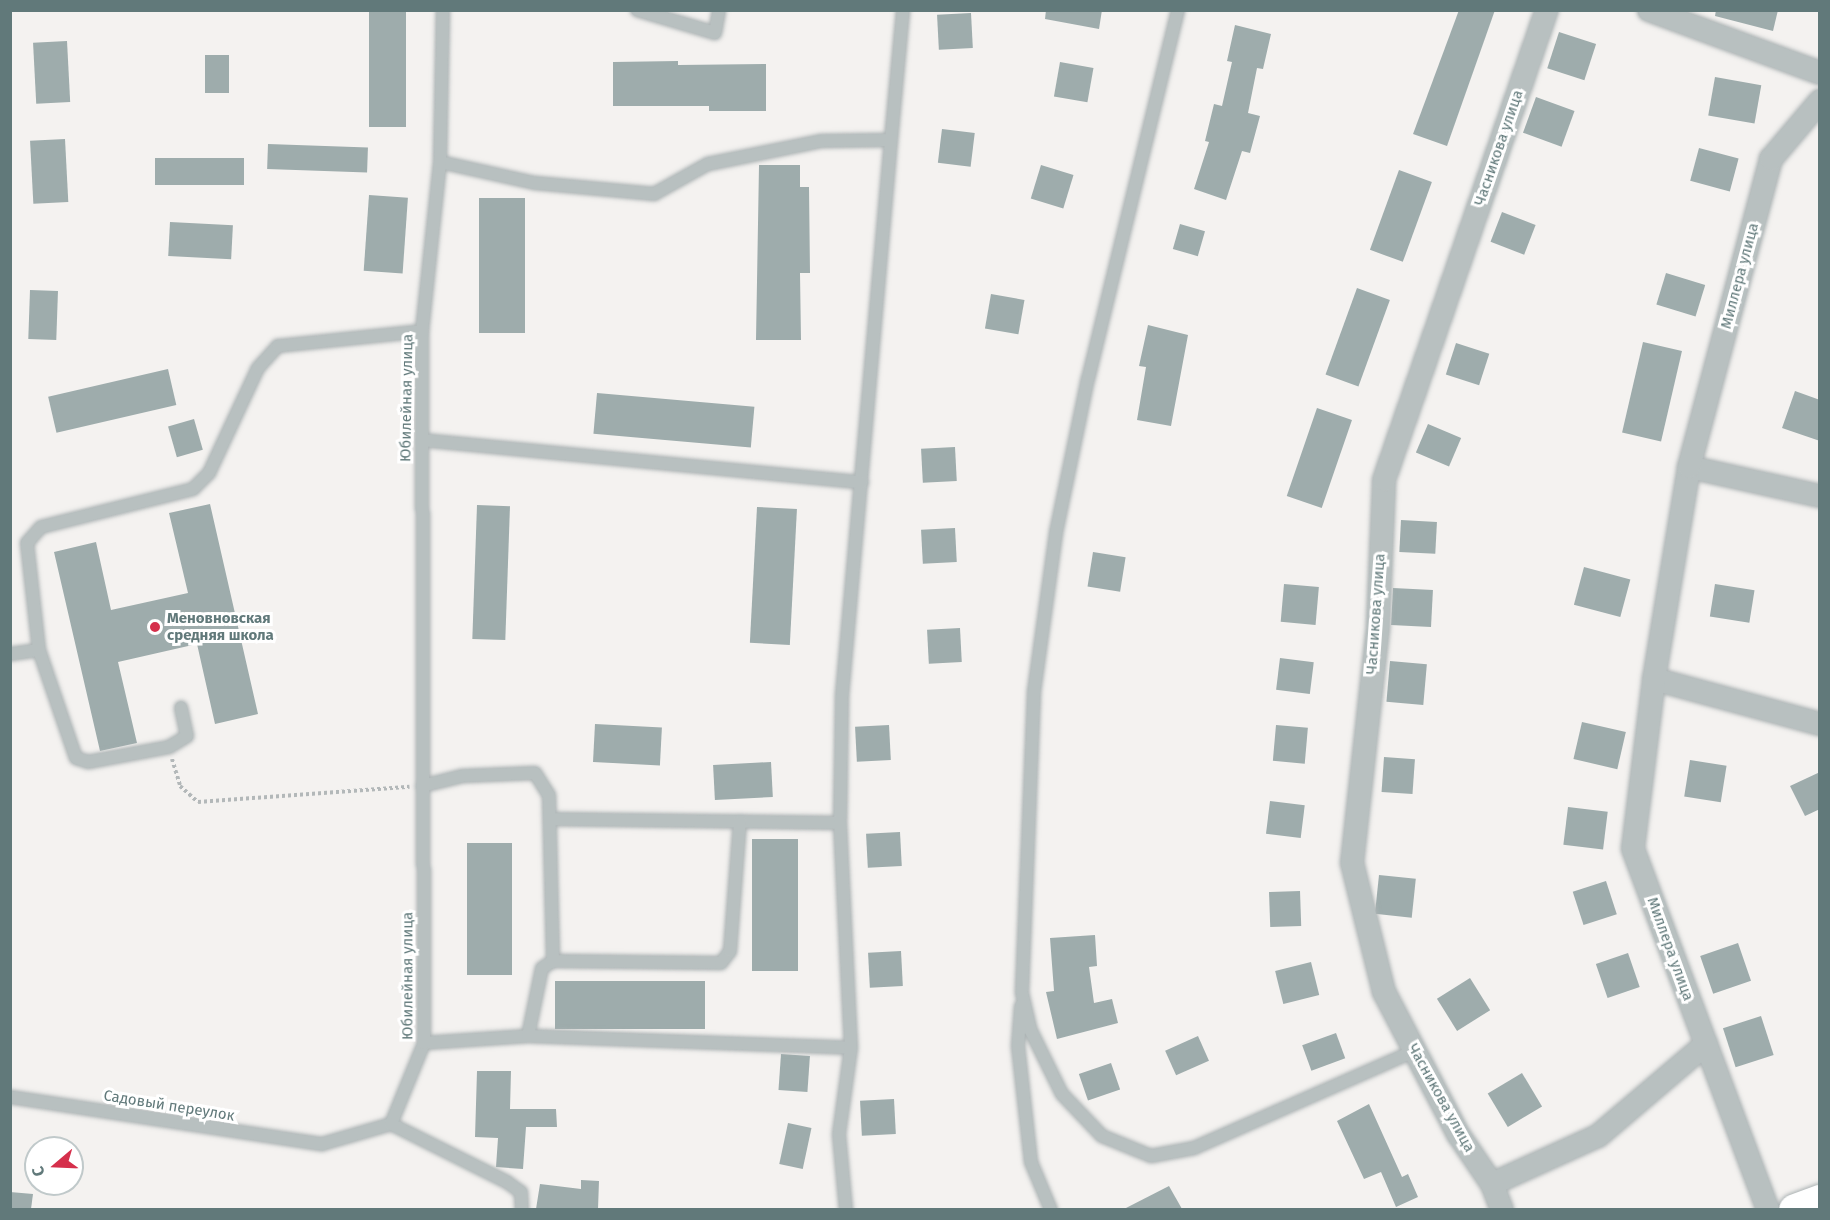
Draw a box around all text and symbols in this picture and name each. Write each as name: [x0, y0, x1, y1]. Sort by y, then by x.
street label: Часникова улица: [1471, 88, 1527, 208]
street label: Миллера улица: [1717, 221, 1763, 331]
street label: Юбилейная улица: [397, 334, 417, 462]
street label: Часникова улица: [1363, 553, 1389, 675]
place label: Меновновская средняя школа: [167, 609, 274, 644]
marker: Меновновская средняя школа: [148, 620, 162, 634]
street label: Миллера улица: [1643, 895, 1697, 1003]
street label: Юбилейная улица: [399, 912, 417, 1040]
street label: Часникова улица: [1404, 1041, 1478, 1155]
street label: Садовый переулок: [102, 1087, 236, 1125]
north arrow: [24, 1136, 84, 1196]
text: С: [28, 1164, 49, 1179]

